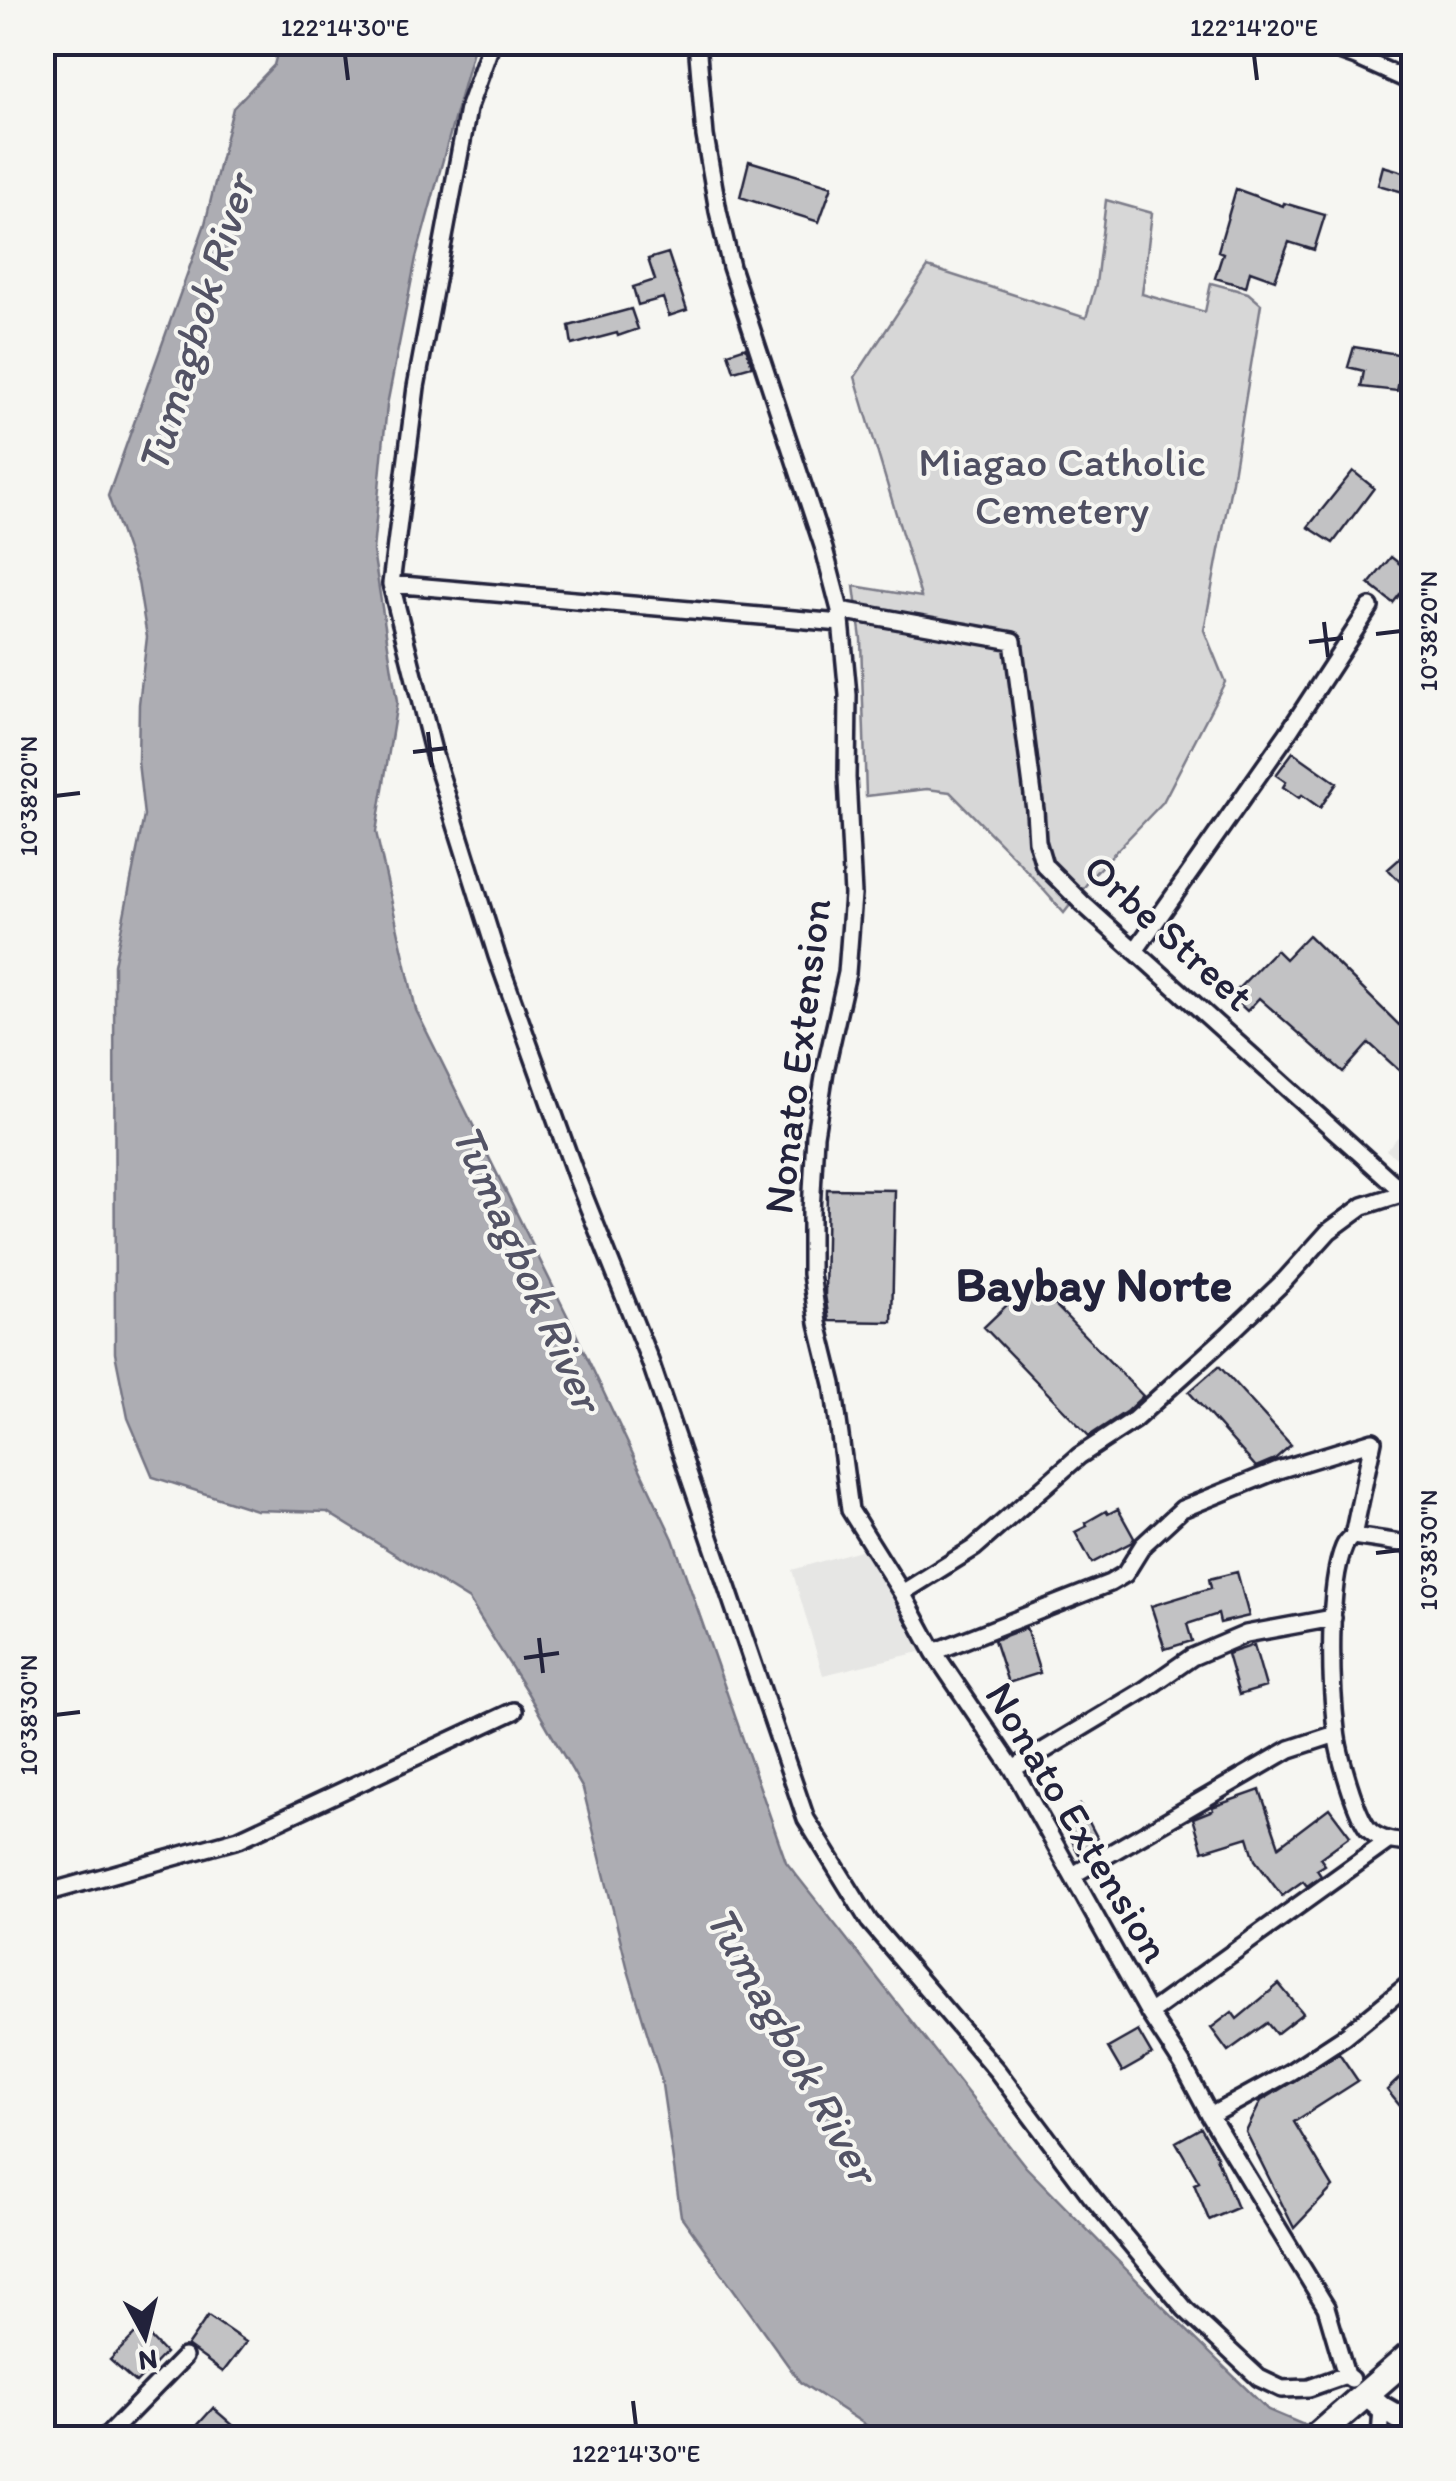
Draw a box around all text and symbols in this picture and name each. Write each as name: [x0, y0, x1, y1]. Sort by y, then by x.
text: 122°14'30"E: [281, 12, 409, 42]
text: 122°14'20"E: [1190, 12, 1318, 42]
water label: Tumagbok River: [124, 164, 267, 479]
park label: Miagao Catholic Cemetery: [918, 436, 1206, 535]
text: 10°38'20"N: [1413, 571, 1443, 691]
text: 10°38'20"N: [13, 736, 43, 856]
street label: Orbe Street: [1074, 843, 1264, 1021]
street label: Nonato Extension: [752, 895, 842, 1217]
water label: Tumagbok River: [441, 1115, 617, 1423]
district label: Baybay Norte: [956, 1255, 1232, 1313]
text: 10°38'30"N: [1413, 1489, 1443, 1611]
text: 10°38'30"N: [13, 1654, 43, 1776]
street label: Nonato Extension: [974, 1673, 1182, 1971]
water label: Tumagbok River: [695, 1896, 894, 2196]
north arrow: [95, 2286, 195, 2386]
text: N: [137, 2343, 160, 2379]
text: 122°14'30"E: [572, 2438, 700, 2468]

